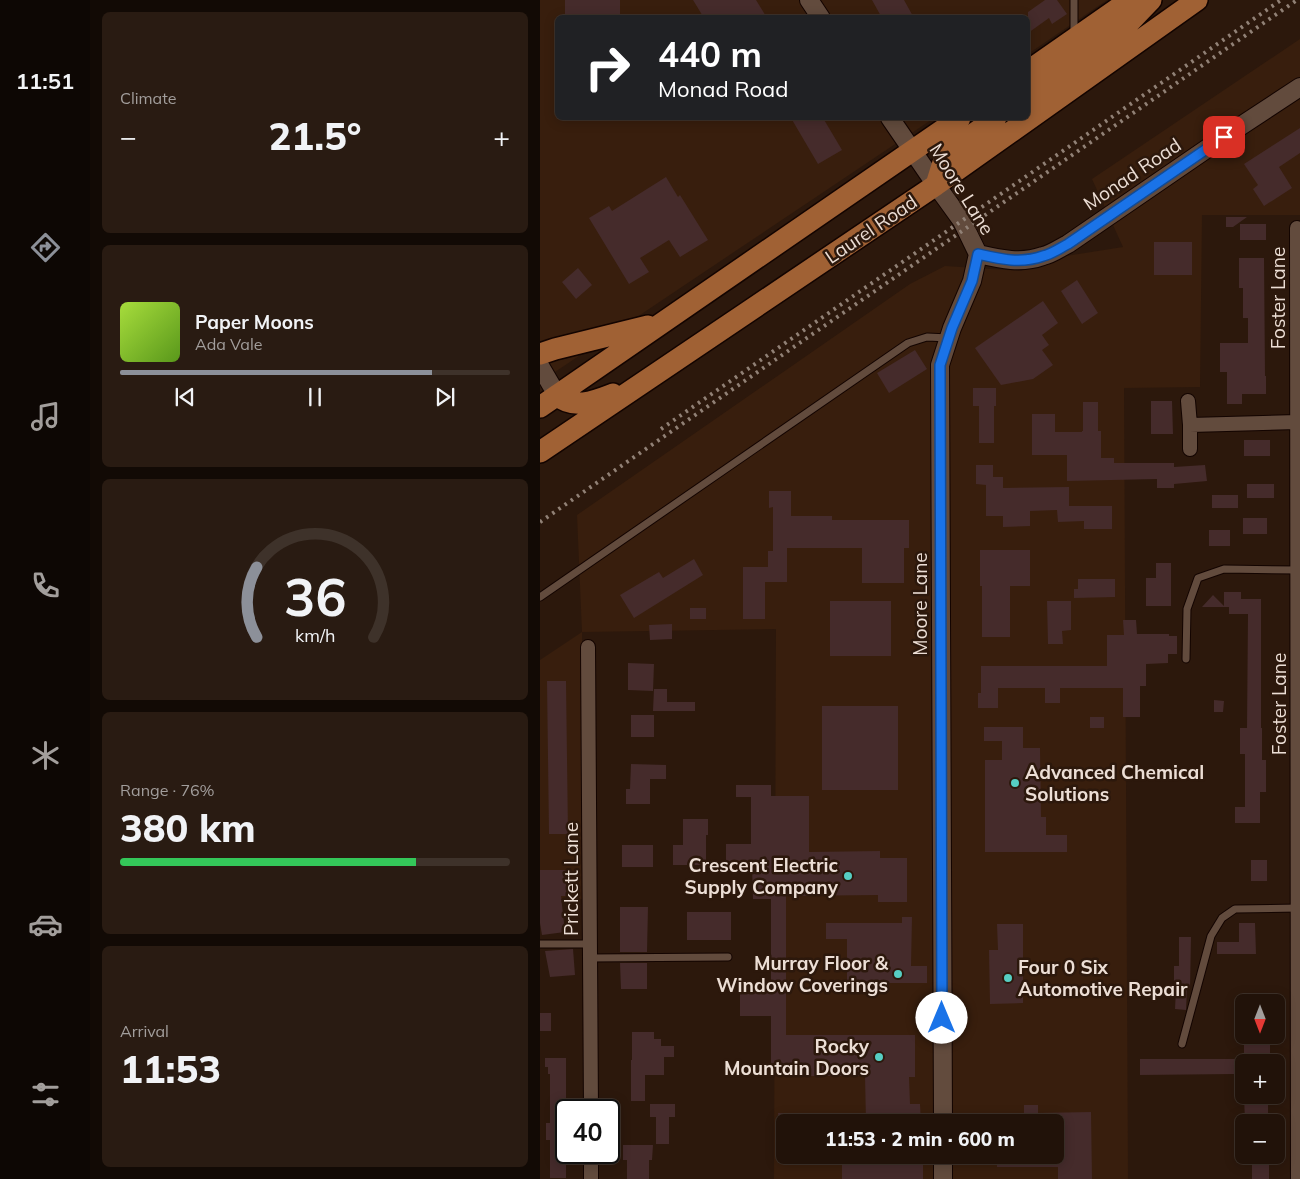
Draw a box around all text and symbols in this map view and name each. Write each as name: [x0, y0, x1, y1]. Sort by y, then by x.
text: 440 m: [658, 32, 762, 76]
icon: right: [575, 35, 640, 100]
text: 11:51: [16, 67, 74, 95]
text: Monad Road: [658, 75, 788, 103]
text: Climate: [120, 88, 176, 108]
text: 21.5°: [269, 112, 361, 160]
pin: [1203, 116, 1245, 158]
text: −: [120, 119, 137, 154]
text: +: [493, 119, 510, 154]
icon: arrive: [1210, 123, 1238, 151]
street label: Monad Road: [1079, 133, 1185, 215]
street label: Moore Lane: [924, 139, 1000, 239]
street label: Laurel Road: [820, 189, 922, 269]
icon: directions: [28, 230, 63, 265]
street label: Foster Lane: [1266, 247, 1290, 349]
text: Paper Moons: [195, 310, 314, 334]
text: Ada Vale: [195, 334, 262, 354]
icon: previous: [171, 383, 199, 411]
icon: pause: [301, 383, 329, 411]
icon: next: [431, 383, 459, 411]
icon: music: [28, 399, 63, 434]
street label: Moore Lane: [908, 552, 932, 656]
text: 36: [284, 564, 346, 629]
icon: phone: [28, 568, 63, 603]
text: km/h: [295, 624, 335, 646]
street label: Foster Lane: [1267, 653, 1291, 755]
icon: climate: [28, 738, 63, 773]
place label: Advanced Chemical Solutions: [1025, 760, 1204, 806]
marker: Advanced Chemical Solutions: [1009, 777, 1021, 789]
text: Range · 76%: [120, 780, 215, 800]
text: 380 km: [120, 804, 256, 852]
street label: Prickett Lane: [559, 822, 583, 936]
place label: Crescent Electric Supply Company: [684, 853, 839, 899]
marker: Crescent Electric Supply Company: [842, 870, 854, 882]
icon: car: [28, 907, 63, 942]
place label: Murray Floor & Window Coverings: [716, 951, 889, 997]
place label: Four 0 Six Automotive Repair: [1018, 955, 1188, 1001]
marker: Murray Floor & Window Coverings: [892, 968, 904, 980]
marker: Four 0 Six Automotive Repair: [1002, 972, 1014, 984]
position arrow: [915, 991, 967, 1043]
north arrow: [1235, 994, 1285, 1044]
map controls: [1235, 994, 1285, 1164]
text: Arrival: [120, 1021, 169, 1041]
place label: Rocky Mountain Doors: [724, 1034, 870, 1080]
text: 11:53: [120, 1045, 221, 1093]
marker: Rocky Mountain Doors: [873, 1051, 885, 1063]
button: +: [1235, 1054, 1285, 1104]
icon: filters: [28, 1077, 63, 1112]
speed limit sign: 40: [555, 1099, 620, 1164]
button: −: [1235, 1114, 1285, 1164]
text: 11:53 · 2 min · 600 m: [825, 1127, 1015, 1151]

